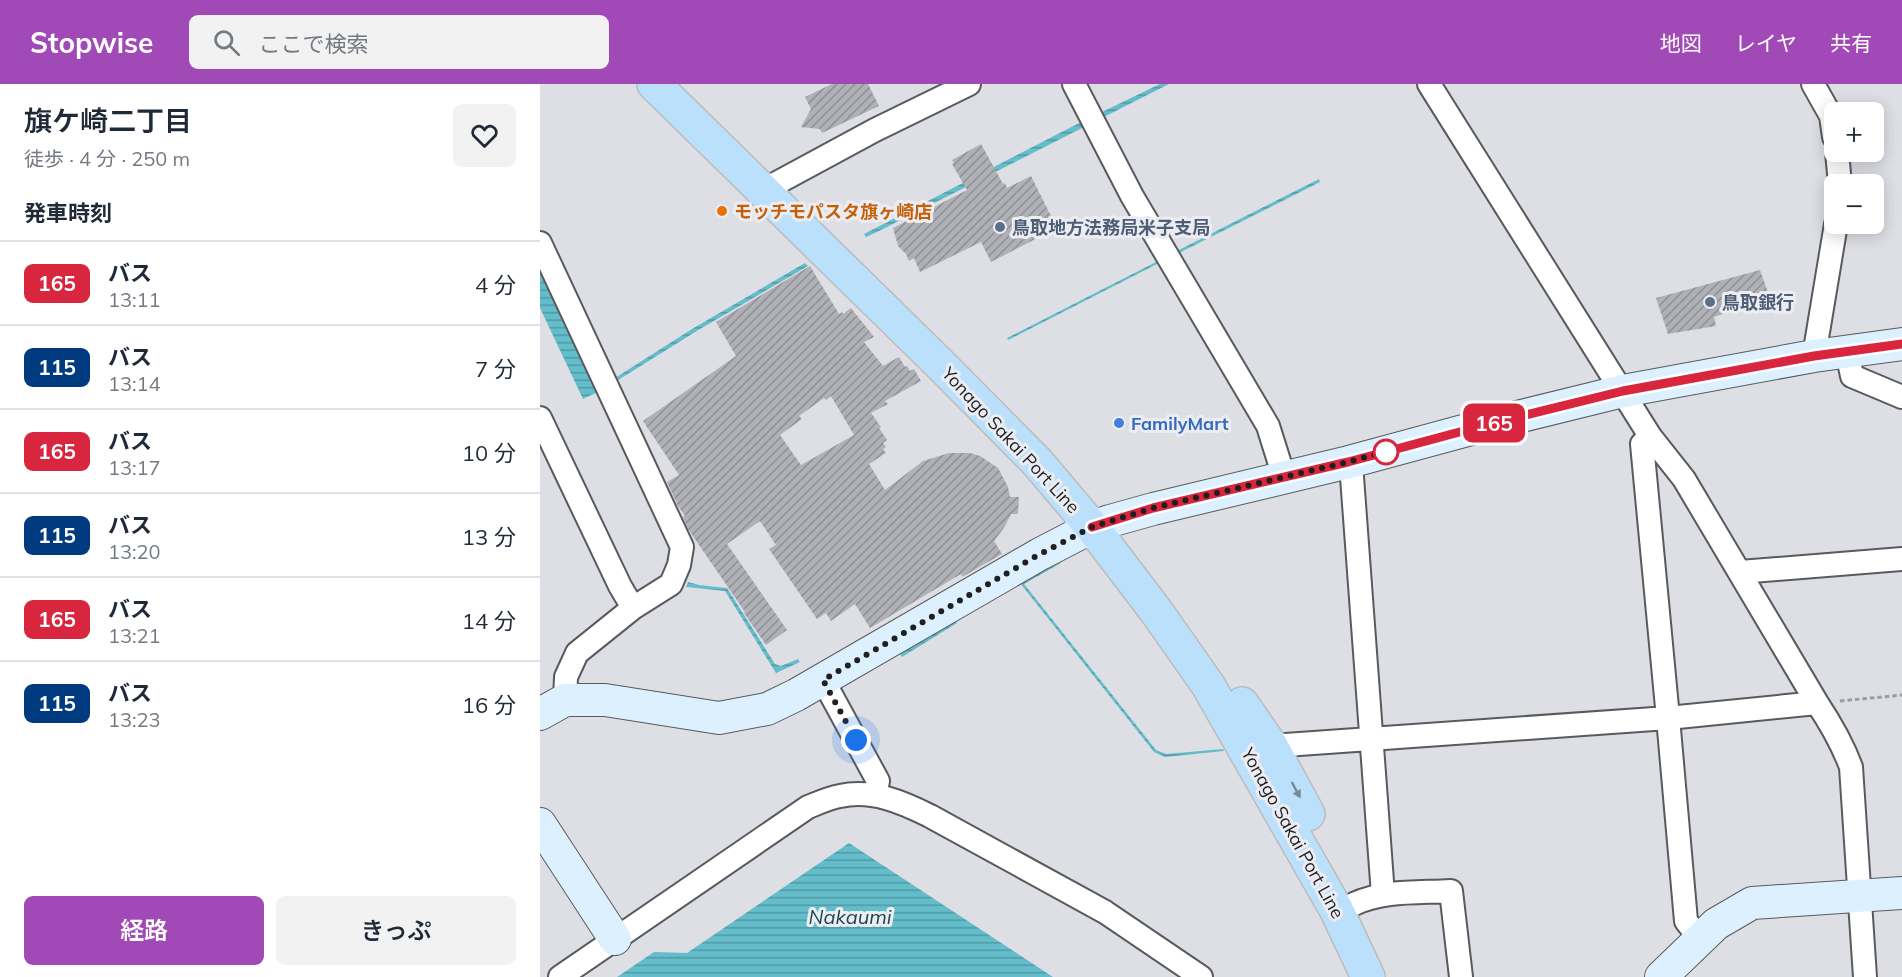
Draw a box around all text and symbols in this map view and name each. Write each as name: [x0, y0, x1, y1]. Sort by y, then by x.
search box: [189, 15, 609, 69]
text: Stopwise: [30, 25, 153, 60]
icon: search: [210, 26, 243, 59]
text: ここで検索: [258, 30, 368, 58]
text: 地図: [1660, 30, 1702, 56]
text: レイヤ: [1735, 30, 1797, 56]
text: 共有: [1830, 30, 1872, 56]
map controls: [1824, 102, 1884, 234]
button: +: [1824, 102, 1884, 162]
text: 旗ケ崎二丁目: [24, 103, 192, 138]
button: heart: [453, 104, 516, 167]
text: 徒歩 · 4 分 · 250 m: [24, 146, 190, 171]
button: −: [1824, 174, 1884, 234]
text: 発車時刻: [24, 199, 112, 227]
place label: モッチモパスタ旗ヶ崎店: [734, 200, 932, 223]
marker: モッチモパスタ旗ヶ崎店: [715, 204, 729, 218]
place label: 鳥取地方法務局米子支局: [1012, 216, 1210, 239]
marker: 鳥取地方法務局米子支局: [993, 220, 1007, 234]
text: バス: [108, 259, 152, 287]
text: 165: [38, 270, 76, 296]
text: 4 分: [475, 271, 516, 299]
text: 13:11: [108, 287, 161, 312]
place label: 鳥取銀行: [1722, 291, 1794, 314]
marker: 鳥取銀行: [1703, 295, 1717, 309]
text: バス: [108, 343, 152, 371]
text: 115: [38, 354, 76, 380]
text: 7 分: [475, 355, 516, 383]
street label: Yonago Sakai Port Line: [936, 361, 1085, 518]
text: 13:14: [108, 371, 161, 396]
line badge: 165: [1460, 404, 1528, 442]
text: 165: [1475, 410, 1513, 436]
place label: FamilyMart: [1131, 412, 1229, 435]
marker: FamilyMart: [1112, 416, 1126, 430]
text: バス: [108, 427, 152, 455]
text: 165: [38, 438, 76, 464]
text: 10 分: [462, 439, 516, 467]
unlabelled marker: [1373, 439, 1399, 465]
text: 13:17: [108, 455, 161, 480]
text: バス: [108, 511, 152, 539]
text: 115: [38, 522, 76, 548]
text: 13 分: [462, 523, 516, 551]
text: 13:20: [108, 539, 161, 564]
text: バス: [108, 595, 152, 623]
text: 165: [38, 606, 76, 632]
text: 14 分: [462, 607, 516, 635]
text: 13:21: [108, 623, 161, 648]
text: バス: [108, 679, 152, 707]
text: 115: [38, 690, 76, 716]
text: 16 分: [462, 691, 516, 719]
text: 13:23: [108, 707, 161, 732]
your location: [841, 725, 871, 755]
street label: Yonago Sakai Port Line: [1236, 743, 1350, 923]
one-way arrow: [1291, 782, 1301, 799]
button: 経路: [24, 896, 264, 965]
button: きっぷ: [276, 896, 516, 965]
water label: Nakaumi: [809, 904, 892, 929]

